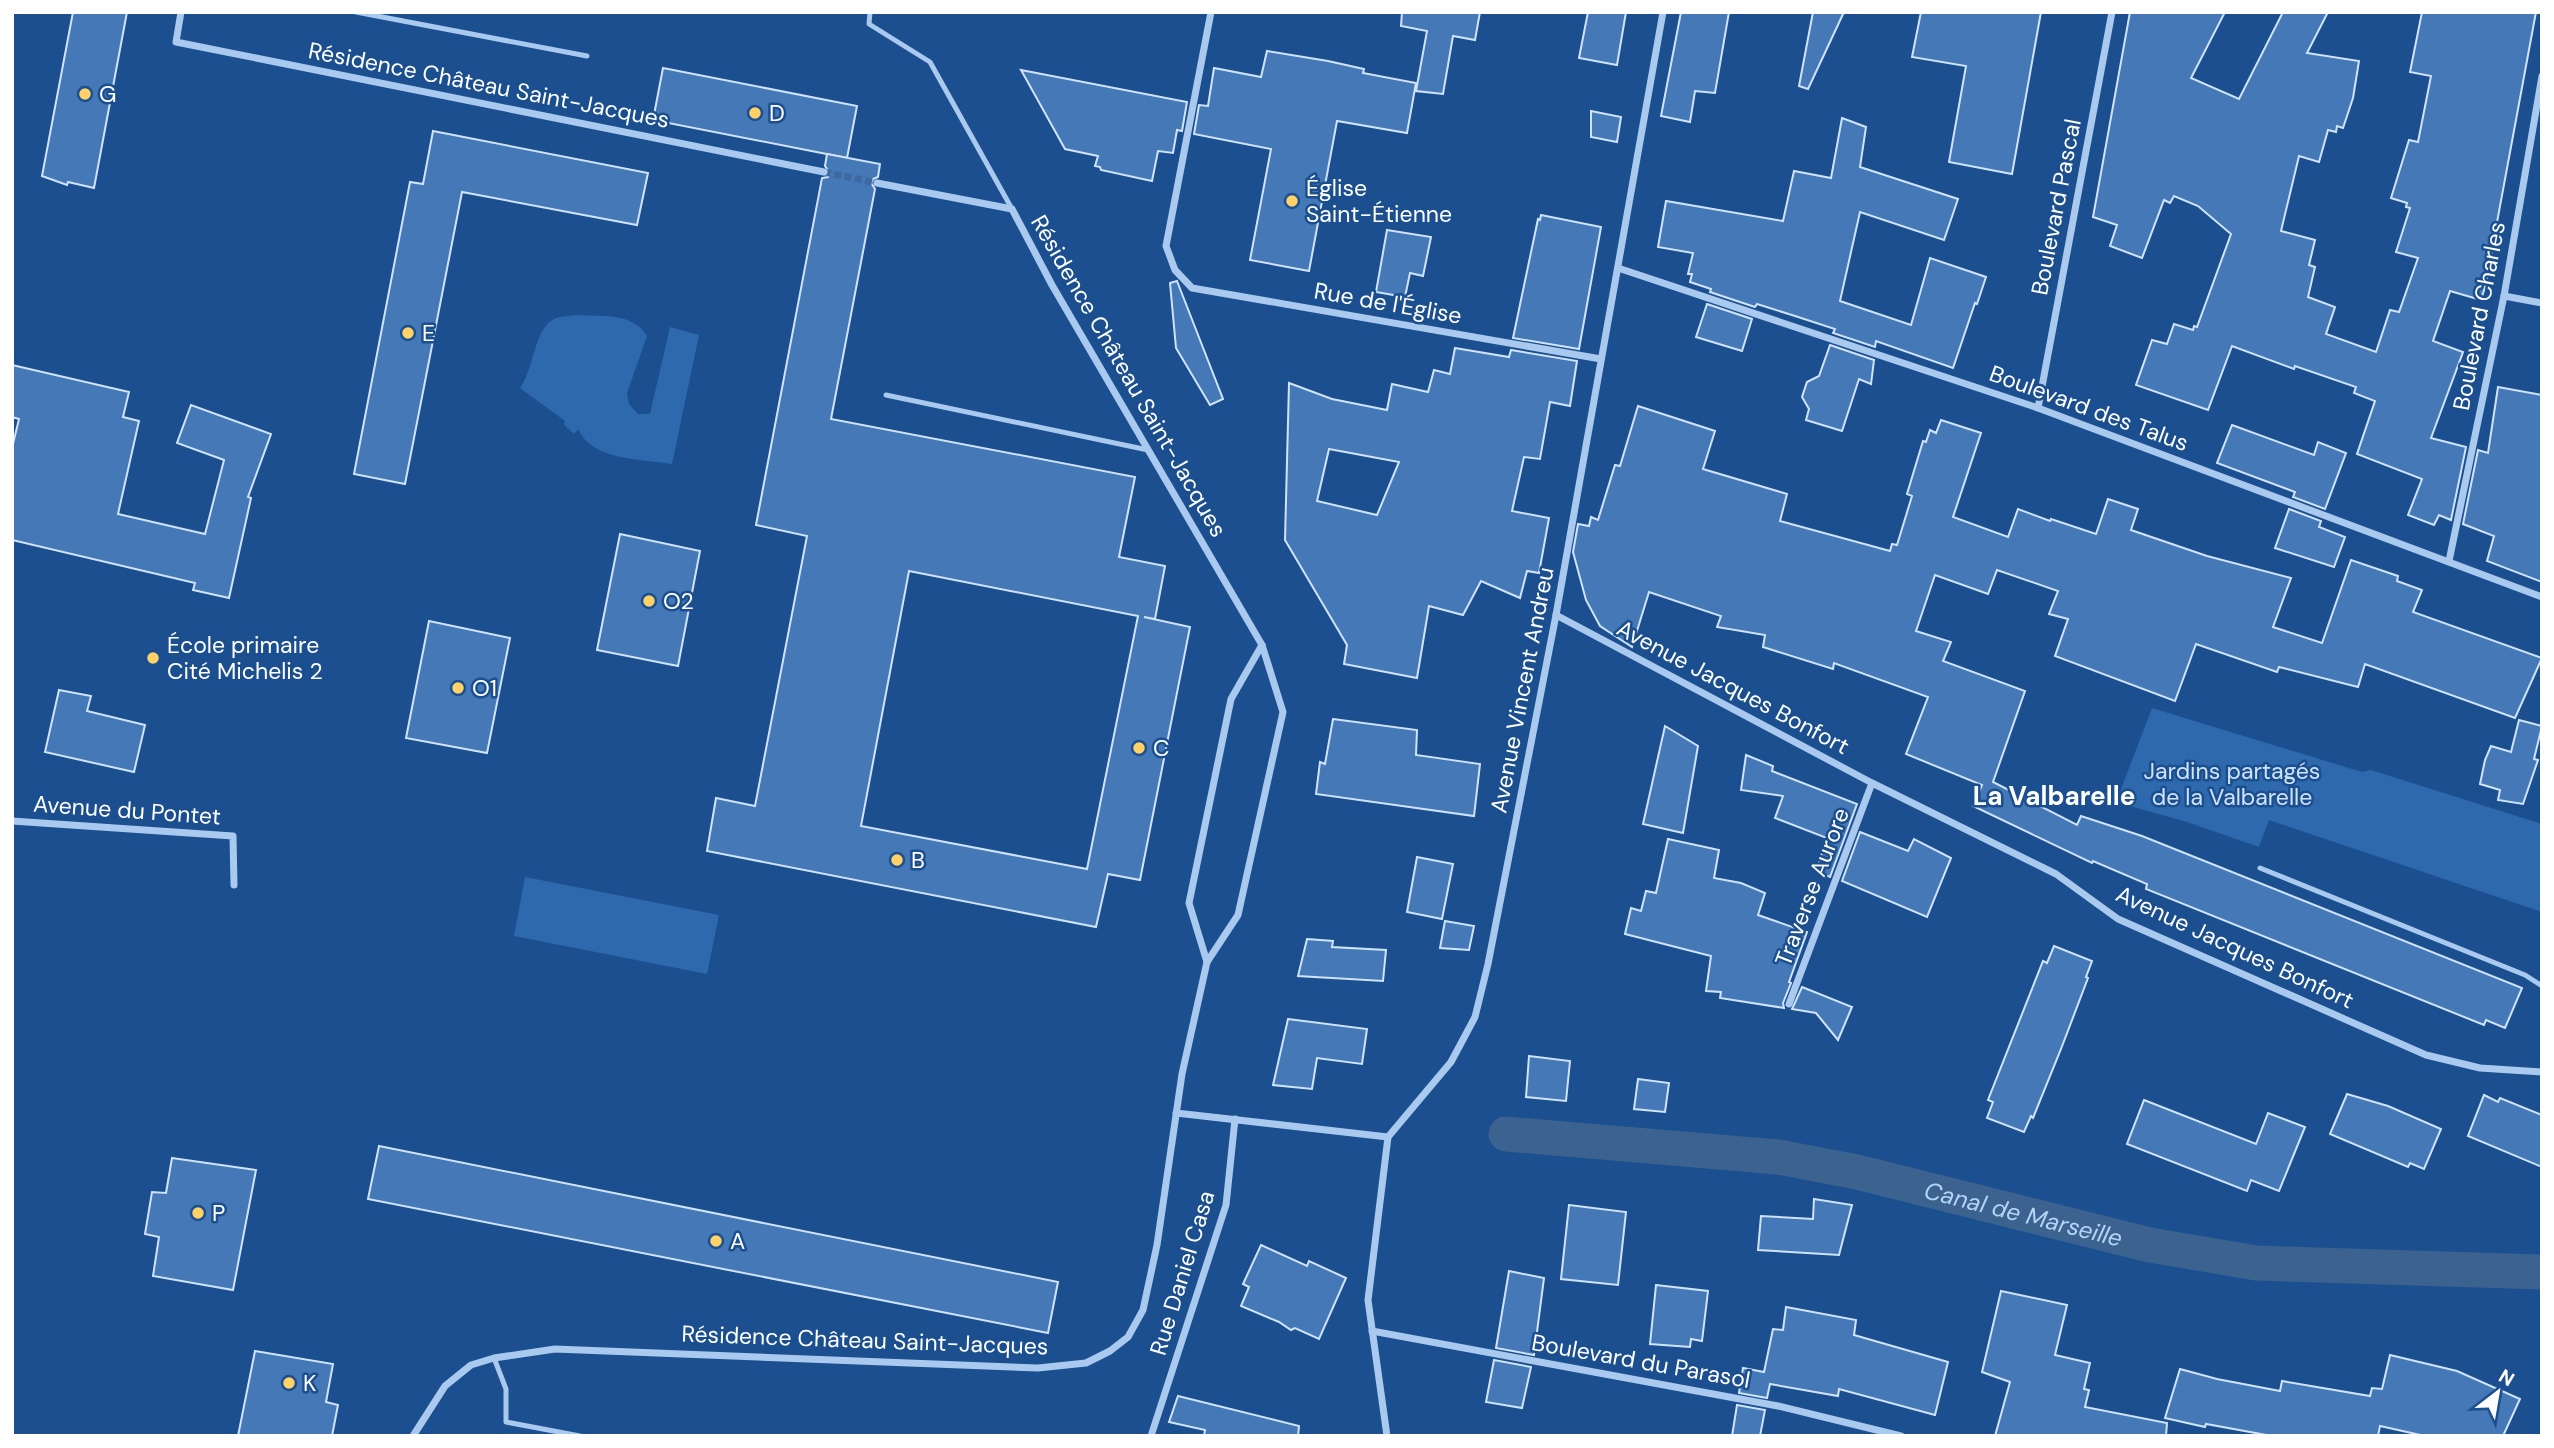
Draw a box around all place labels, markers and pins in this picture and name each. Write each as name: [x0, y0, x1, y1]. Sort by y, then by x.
place label: G: [99, 79, 116, 109]
marker: G: [77, 86, 93, 102]
place label: D: [769, 98, 785, 128]
marker: D: [747, 105, 763, 121]
place label: Église Saint-Étienne: [1306, 173, 1452, 229]
marker: Église Saint-Étienne: [1284, 193, 1300, 209]
place label: E: [422, 318, 435, 348]
marker: E: [400, 325, 416, 341]
place label: O2: [663, 586, 694, 616]
marker: O2: [641, 593, 657, 609]
place label: École primaire Cité Michelis 2: [167, 630, 323, 686]
marker: École primaire Cité Michelis 2: [145, 650, 161, 666]
place label: O1: [472, 673, 497, 703]
marker: O1: [450, 680, 466, 696]
place label: C: [1153, 733, 1170, 763]
marker: C: [1131, 740, 1147, 756]
place label: B: [911, 845, 925, 875]
marker: B: [889, 852, 905, 868]
place label: P: [212, 1198, 225, 1228]
marker: P: [190, 1205, 206, 1221]
place label: A: [730, 1226, 745, 1256]
marker: A: [708, 1233, 724, 1249]
place label: K: [303, 1368, 316, 1398]
marker: K: [281, 1375, 297, 1391]

